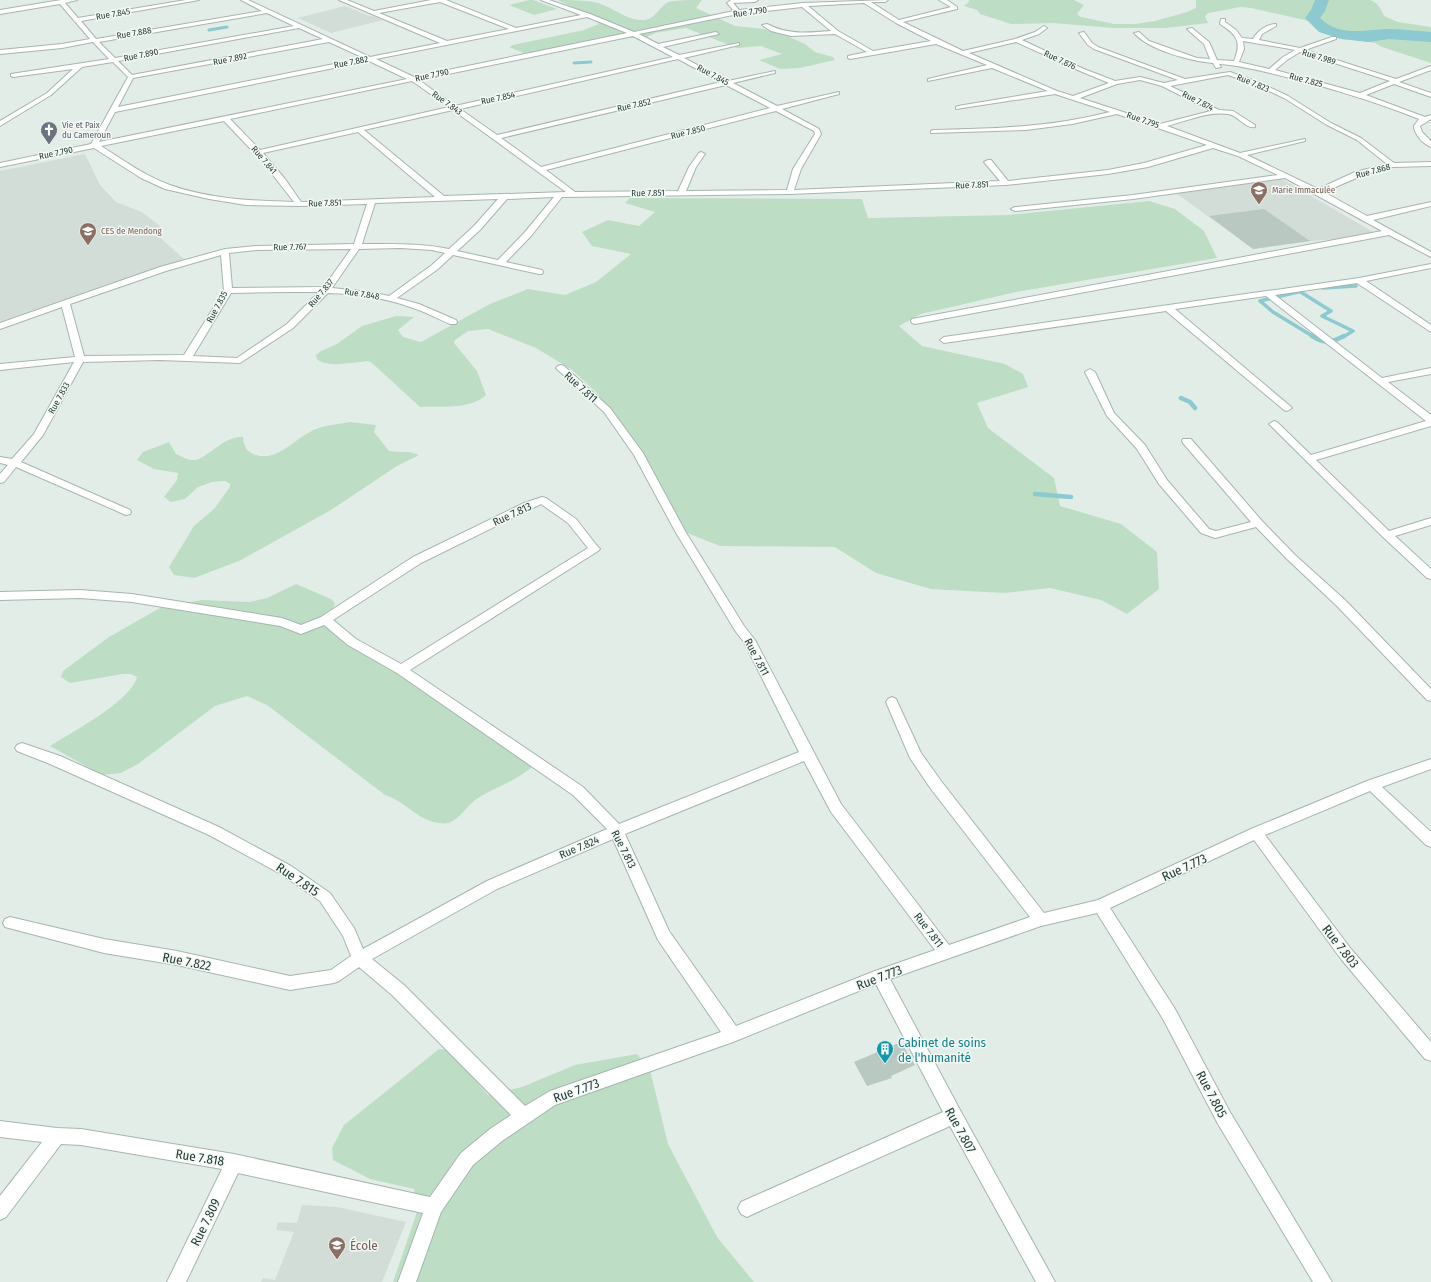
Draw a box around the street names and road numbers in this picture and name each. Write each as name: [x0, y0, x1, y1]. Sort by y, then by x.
street label: Rue 7.790: [732, 5, 768, 19]
street label: Rue 7.845: [95, 6, 131, 22]
street label: Rue 7.888: [116, 25, 153, 41]
street label: Rue 7.890: [123, 46, 160, 64]
street label: Rue 7.989: [1301, 47, 1337, 67]
street label: Rue 7.876: [1042, 48, 1078, 72]
street label: Rue 7.892: [212, 51, 248, 67]
street label: Rue 7.882: [333, 54, 369, 70]
street label: Rue 7.845: [695, 62, 731, 88]
street label: Rue 7.790: [414, 66, 450, 83]
street label: Rue 7.825: [1288, 71, 1324, 89]
street label: Rue 7.823: [1235, 72, 1271, 94]
street label: Rue 7.843: [430, 89, 464, 117]
street label: Rue 7.854: [480, 89, 517, 106]
street label: Rue 7.874: [1181, 89, 1216, 113]
street label: Rue 7.852: [616, 96, 652, 114]
street label: Rue 7.795: [1125, 110, 1161, 130]
street label: Rue 7.850: [670, 123, 707, 141]
street label: Rue 7.790: [38, 144, 74, 161]
street label: Rue 7.841: [249, 144, 279, 176]
street label: Rue 7.868: [1355, 161, 1392, 180]
street label: Rue 7.851: [955, 179, 989, 191]
street label: Rue 7.851: [631, 188, 665, 198]
street label: Rue 7.851: [308, 197, 342, 209]
street label: Rue 7.767: [273, 242, 307, 252]
street label: Rue 7.837: [306, 277, 336, 309]
street label: Rue 7.848: [344, 286, 381, 302]
street label: Rue 7.835: [205, 289, 229, 325]
street label: Rue 7.811: [561, 369, 600, 406]
street label: Rue 7.833: [46, 381, 72, 415]
street label: Rue 7.813: [491, 500, 534, 529]
street label: Rue 7.811: [741, 636, 772, 678]
street label: Rue 7.813: [608, 828, 639, 870]
street label: Rue 7.824: [557, 833, 602, 862]
street label: Rue 7.773: [1159, 851, 1209, 884]
street label: Rue 7.815: [273, 860, 322, 899]
street label: Rue 7.811: [911, 910, 946, 950]
street label: Rue 7.803: [1319, 922, 1362, 971]
street label: Rue 7.822: [161, 949, 213, 974]
street label: Rue 7.773: [854, 962, 904, 993]
street label: Rue 7.805: [1193, 1068, 1230, 1120]
street label: Rue 7.773: [551, 1075, 601, 1106]
street label: Rue 7.807: [942, 1105, 979, 1156]
street label: Rue 7.818: [174, 1146, 225, 1169]
street label: Rue 7.809: [188, 1196, 223, 1248]

